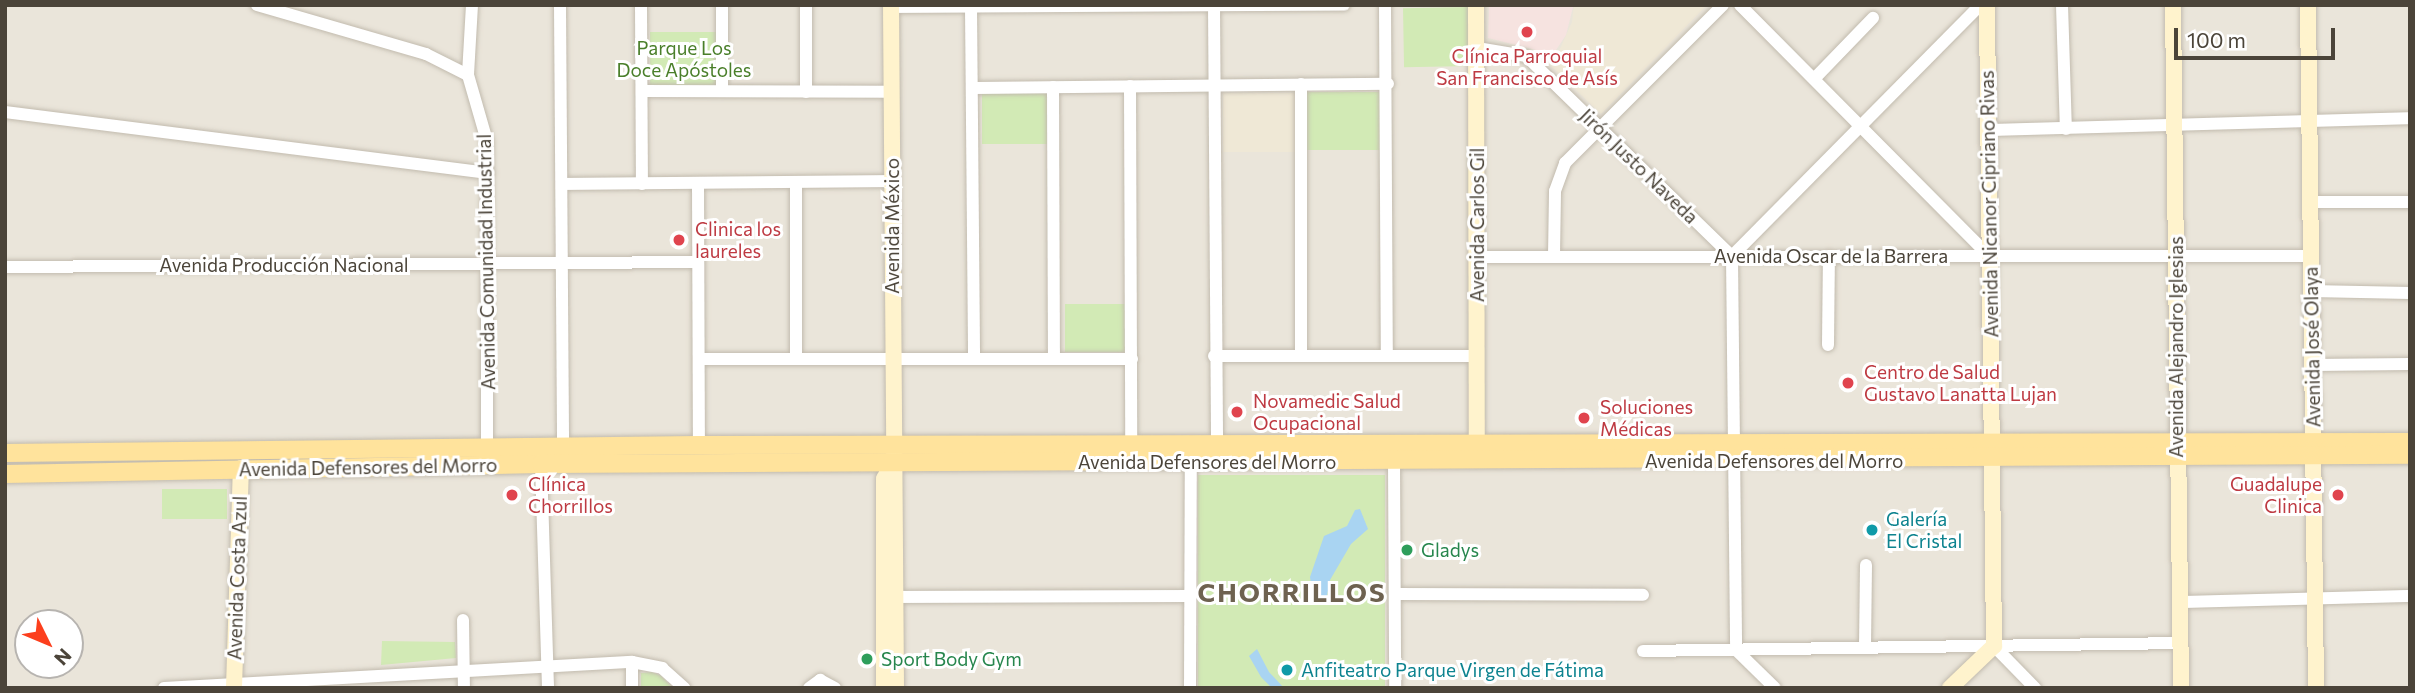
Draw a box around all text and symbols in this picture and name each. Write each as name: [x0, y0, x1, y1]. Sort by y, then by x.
scale bar: [2177, 14, 2338, 58]
marker: Clínica Parroquial San Francisco de Asís: [1517, 22, 1537, 42]
text: 100 m: [2187, 27, 2246, 52]
park label: Parque Los Doce Apóstoles: [616, 37, 752, 81]
place label: Clínica Parroquial San Francisco de Asís: [1436, 45, 1618, 89]
street label: Avenida Nicanor Cipriano Rivas: [1975, 70, 2003, 338]
street label: Jirón Justo Naveda: [1575, 104, 1703, 228]
street label: Avenida Comunidad Industrial: [472, 134, 500, 390]
street label: Avenida Carlos Gil: [1466, 148, 1488, 302]
street label: Avenida México: [881, 158, 903, 294]
place label: Clinica los laureles: [695, 218, 781, 262]
marker: Clinica los laureles: [669, 230, 689, 250]
street label: Avenida Alejandro Iglesias: [2165, 236, 2187, 458]
street label: Avenida Oscar de la Barrera: [1714, 245, 1948, 267]
street label: Avenida Producción Nacional: [159, 254, 409, 276]
street label: Avenida José Olaya: [2299, 266, 2325, 428]
place label: Centro de Salud Gustavo Lanatta Lujan: [1864, 361, 2057, 405]
marker: Centro de Salud Gustavo Lanatta Lujan: [1838, 373, 1858, 393]
place label: Novamedic Salud Ocupacional: [1253, 390, 1401, 434]
place label: Soluciones Médicas: [1600, 396, 1693, 440]
marker: Novamedic Salud Ocupacional: [1227, 402, 1247, 422]
marker: Soluciones Médicas: [1574, 408, 1594, 428]
street label: Avenida Defensores del Morro: [1645, 450, 1903, 472]
street label: Avenida Defensores del Morro: [1078, 451, 1336, 473]
street label: Avenida Defensores del Morro: [238, 453, 498, 481]
place label: Clínica Chorrillos: [528, 473, 613, 517]
place label: Guadalupe Clinica: [2230, 473, 2322, 517]
marker: Clínica Chorrillos: [502, 485, 522, 505]
marker: Guadalupe Clinica: [2328, 485, 2348, 505]
street label: Avenida Costa Azul: [223, 496, 251, 660]
place label: Galería El Cristal: [1886, 508, 1962, 552]
marker: Galería El Cristal: [1864, 522, 1880, 538]
place label: Gladys: [1421, 539, 1479, 561]
marker: Gladys: [1399, 542, 1415, 558]
district label: CHORRILLOS: [1199, 576, 1385, 608]
north arrow: [14, 609, 84, 679]
text: N: [50, 644, 77, 670]
place label: Sport Body Gym: [881, 648, 1022, 670]
marker: Sport Body Gym: [859, 651, 875, 667]
place label: Anfiteatro Parque Virgen de Fátima: [1301, 659, 1604, 681]
marker: Anfiteatro Parque Virgen de Fátima: [1279, 662, 1295, 678]

